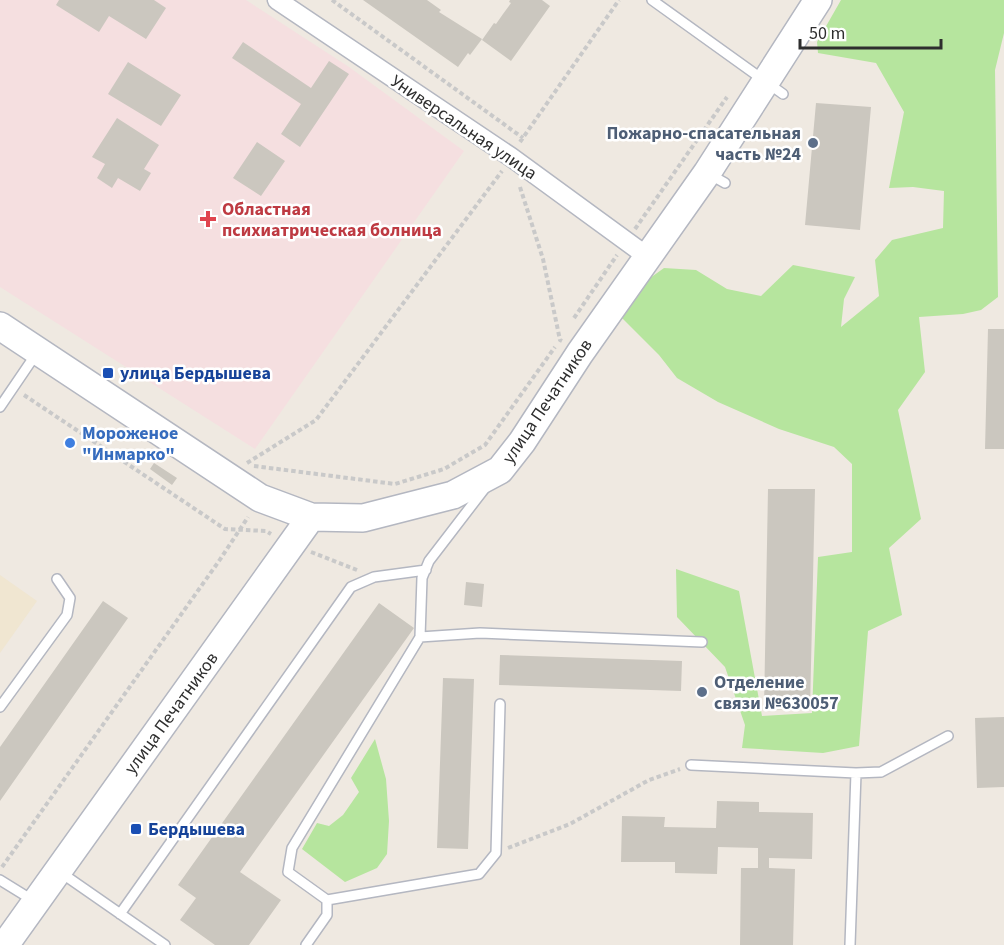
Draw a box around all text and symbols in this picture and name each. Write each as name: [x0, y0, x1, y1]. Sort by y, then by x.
scale bar: [800, 12, 941, 50]
text: 50 m: [809, 21, 845, 46]
street label: Универсальная улица: [386, 69, 542, 186]
place label: Пожарно-спасательная часть №24: [606, 121, 801, 167]
marker: Пожарно-спасательная часть №24: [806, 136, 820, 150]
place label: Областная психиатрическая болница: [222, 197, 442, 243]
marker: Областная психиатрическая болница: [199, 210, 217, 228]
street label: улица Печатников: [496, 334, 598, 469]
place label: улица Бердышева: [120, 361, 271, 386]
marker: улица Бердышева: [101, 366, 115, 380]
place label: Мороженое "Инмарко": [82, 421, 178, 467]
marker: Мороженое "Инмарко": [63, 436, 77, 450]
street label: улица Печатников: [119, 647, 224, 779]
place label: Отделение связи №630057: [714, 670, 839, 716]
marker: Отделение связи №630057: [695, 685, 709, 699]
place label: Бердышева: [148, 817, 245, 842]
marker: Бердышева: [129, 822, 143, 836]

